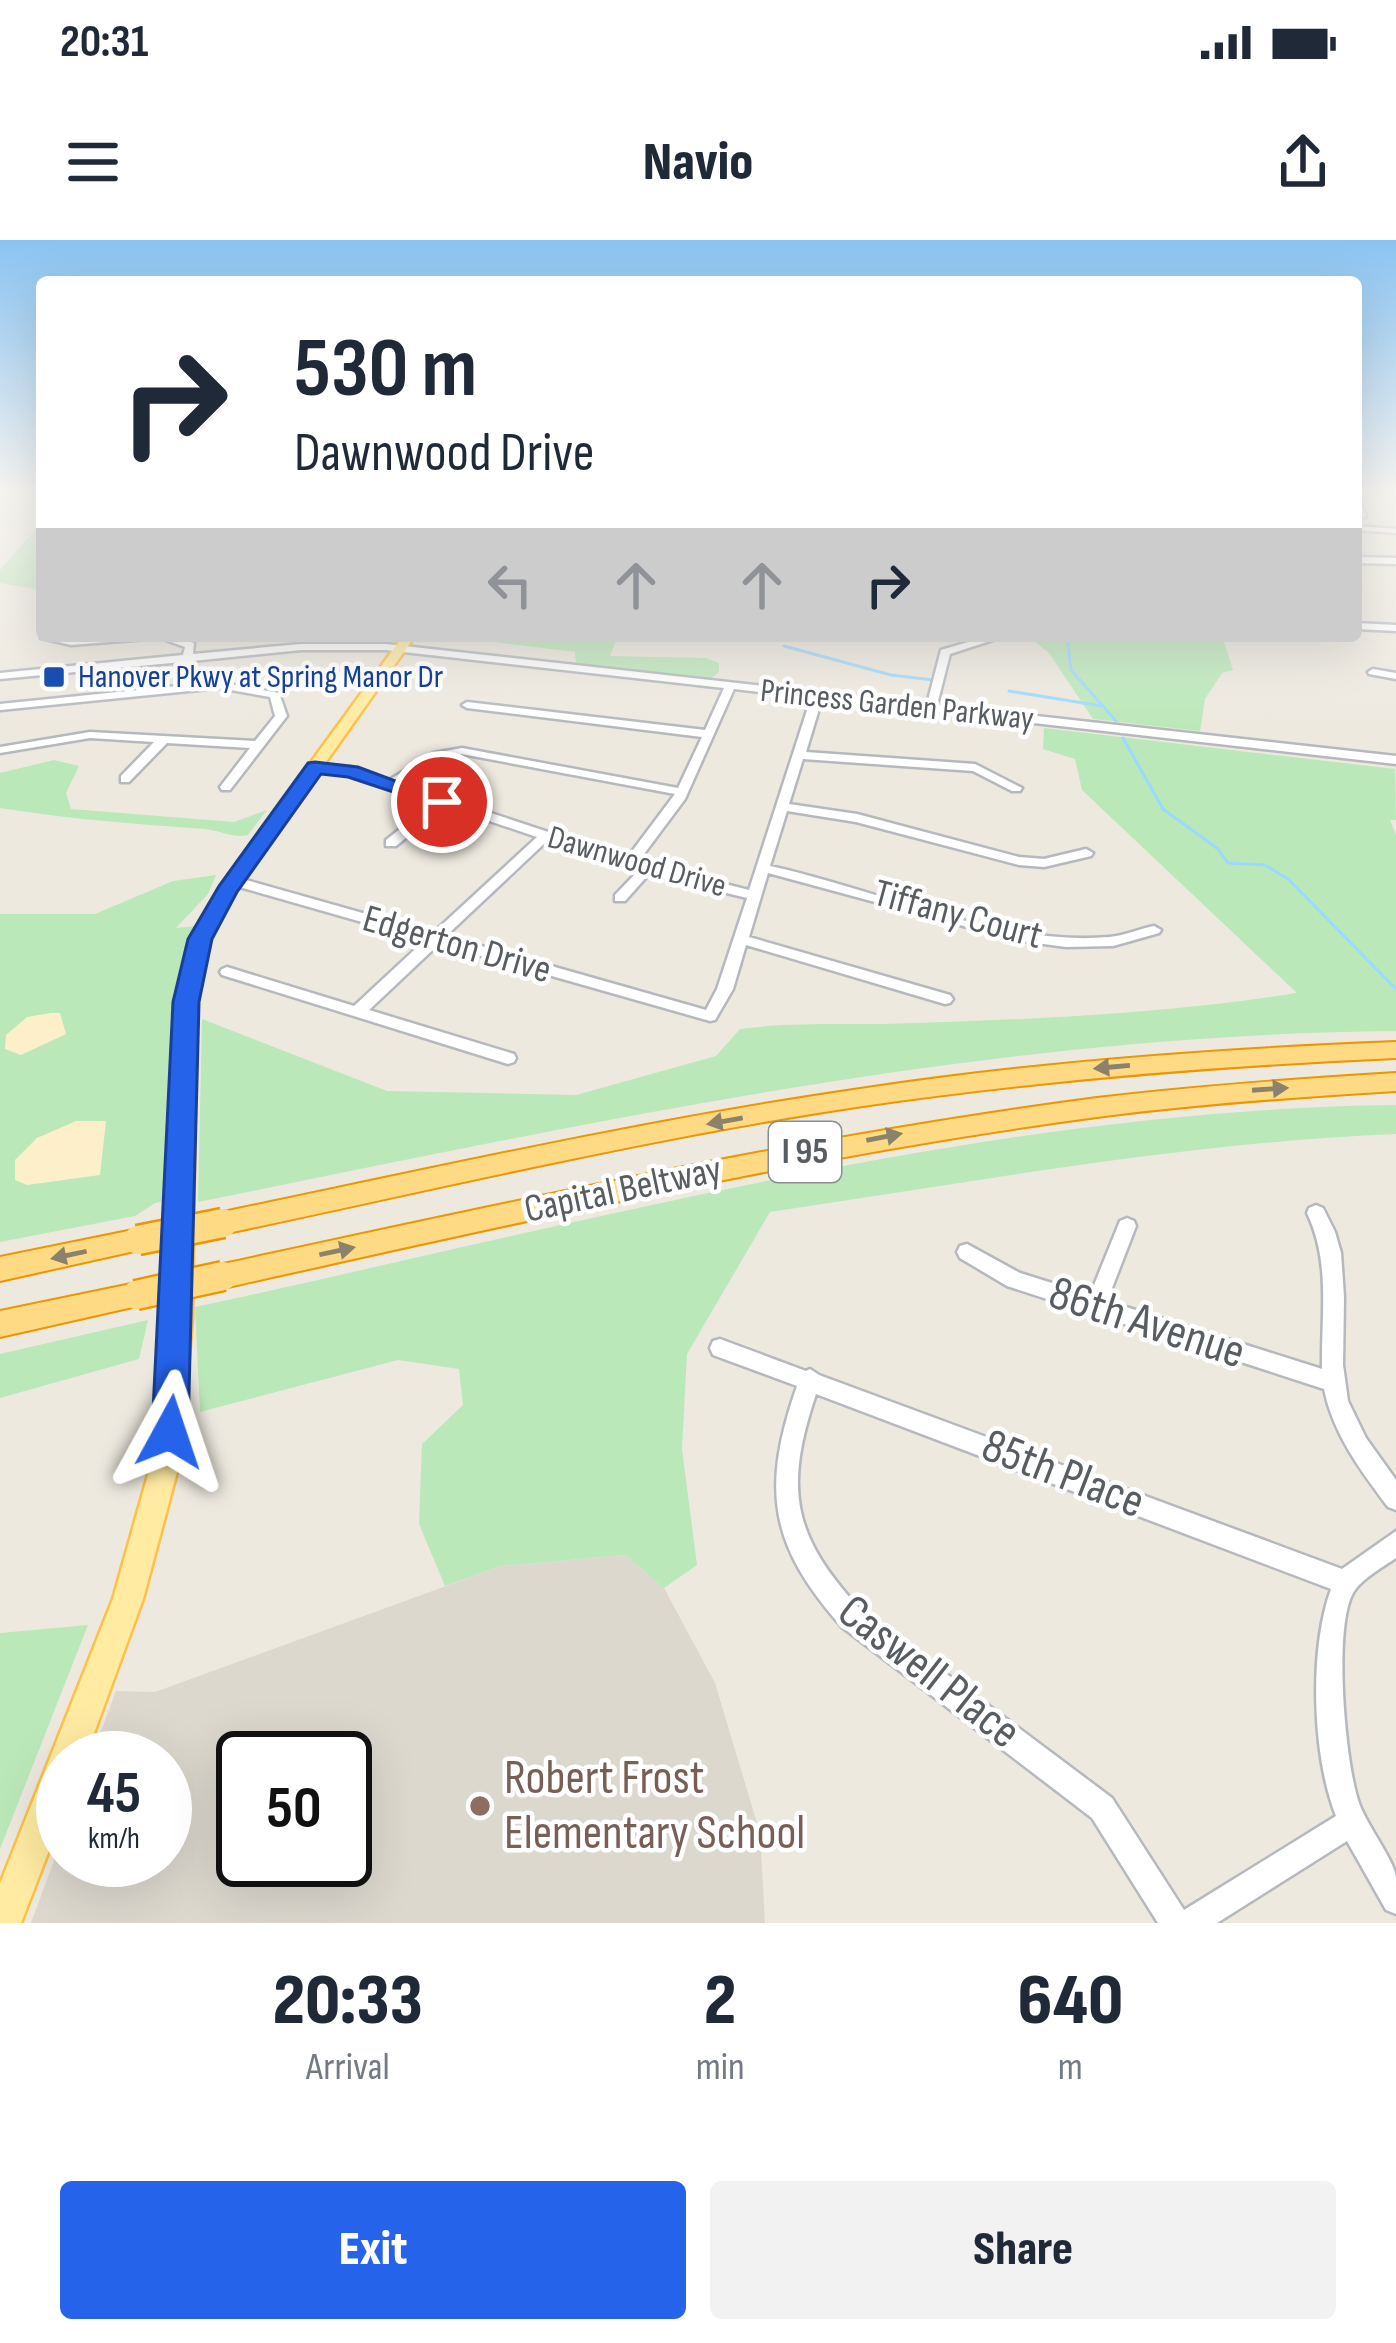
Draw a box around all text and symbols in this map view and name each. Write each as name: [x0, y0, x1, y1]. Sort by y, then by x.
text: 20:31: [60, 15, 148, 70]
icon: menu: [60, 129, 126, 195]
icon: share: [1270, 129, 1336, 195]
text: Navio: [643, 130, 753, 195]
text: 530 m: [294, 319, 477, 420]
icon: right: [96, 324, 252, 480]
text: Dawnwood Drive: [294, 421, 594, 486]
icon: left: [477, 552, 543, 618]
icon: ahead: [603, 552, 669, 618]
icon: ahead: [729, 552, 795, 618]
icon: right: [855, 552, 921, 618]
place label: Hanover Pkwy at Spring Manor Dr: [78, 657, 443, 697]
marker: Hanover Pkwy at Spring Manor Dr: [41, 664, 67, 690]
street label: Princess Garden Parkway: [758, 671, 1036, 739]
pin: [391, 751, 493, 853]
icon: arrive: [409, 769, 475, 835]
street label: Dawnwood Drive: [543, 817, 731, 907]
street label: Tiffany Court: [869, 870, 1047, 960]
street label: Edgerton Drive: [357, 896, 557, 994]
one-way arrow: [1092, 1058, 1130, 1077]
one-way arrow: [1252, 1079, 1290, 1098]
one-way arrow: [706, 1112, 744, 1130]
road number: I 95: [769, 1122, 841, 1182]
one-way arrow: [865, 1127, 903, 1146]
street label: Capital Beltway: [520, 1146, 726, 1234]
one-way arrow: [319, 1241, 357, 1260]
one-way arrow: [50, 1246, 88, 1265]
street label: 86th Avenue: [1042, 1265, 1252, 1381]
position arrow: [107, 1369, 233, 1495]
street label: 85th Place: [974, 1417, 1152, 1531]
street label: Caswell Place: [826, 1583, 1032, 1761]
speed limit sign: 50: [216, 1731, 372, 1887]
place label: Robert Frost Elementary School: [504, 1750, 805, 1862]
text: 45: [87, 1758, 141, 1830]
marker: Robert Frost Elementary School: [467, 1793, 493, 1819]
text: km/h: [88, 1821, 140, 1857]
text: 20:33: [273, 1958, 423, 2045]
text: 2: [704, 1958, 736, 2045]
text: 640: [1017, 1958, 1123, 2045]
text: Arrival: [306, 2044, 390, 2091]
text: min: [696, 2044, 745, 2091]
text: m: [1058, 2044, 1083, 2091]
button: Exit: [60, 2181, 686, 2319]
button: Share: [710, 2181, 1336, 2319]

